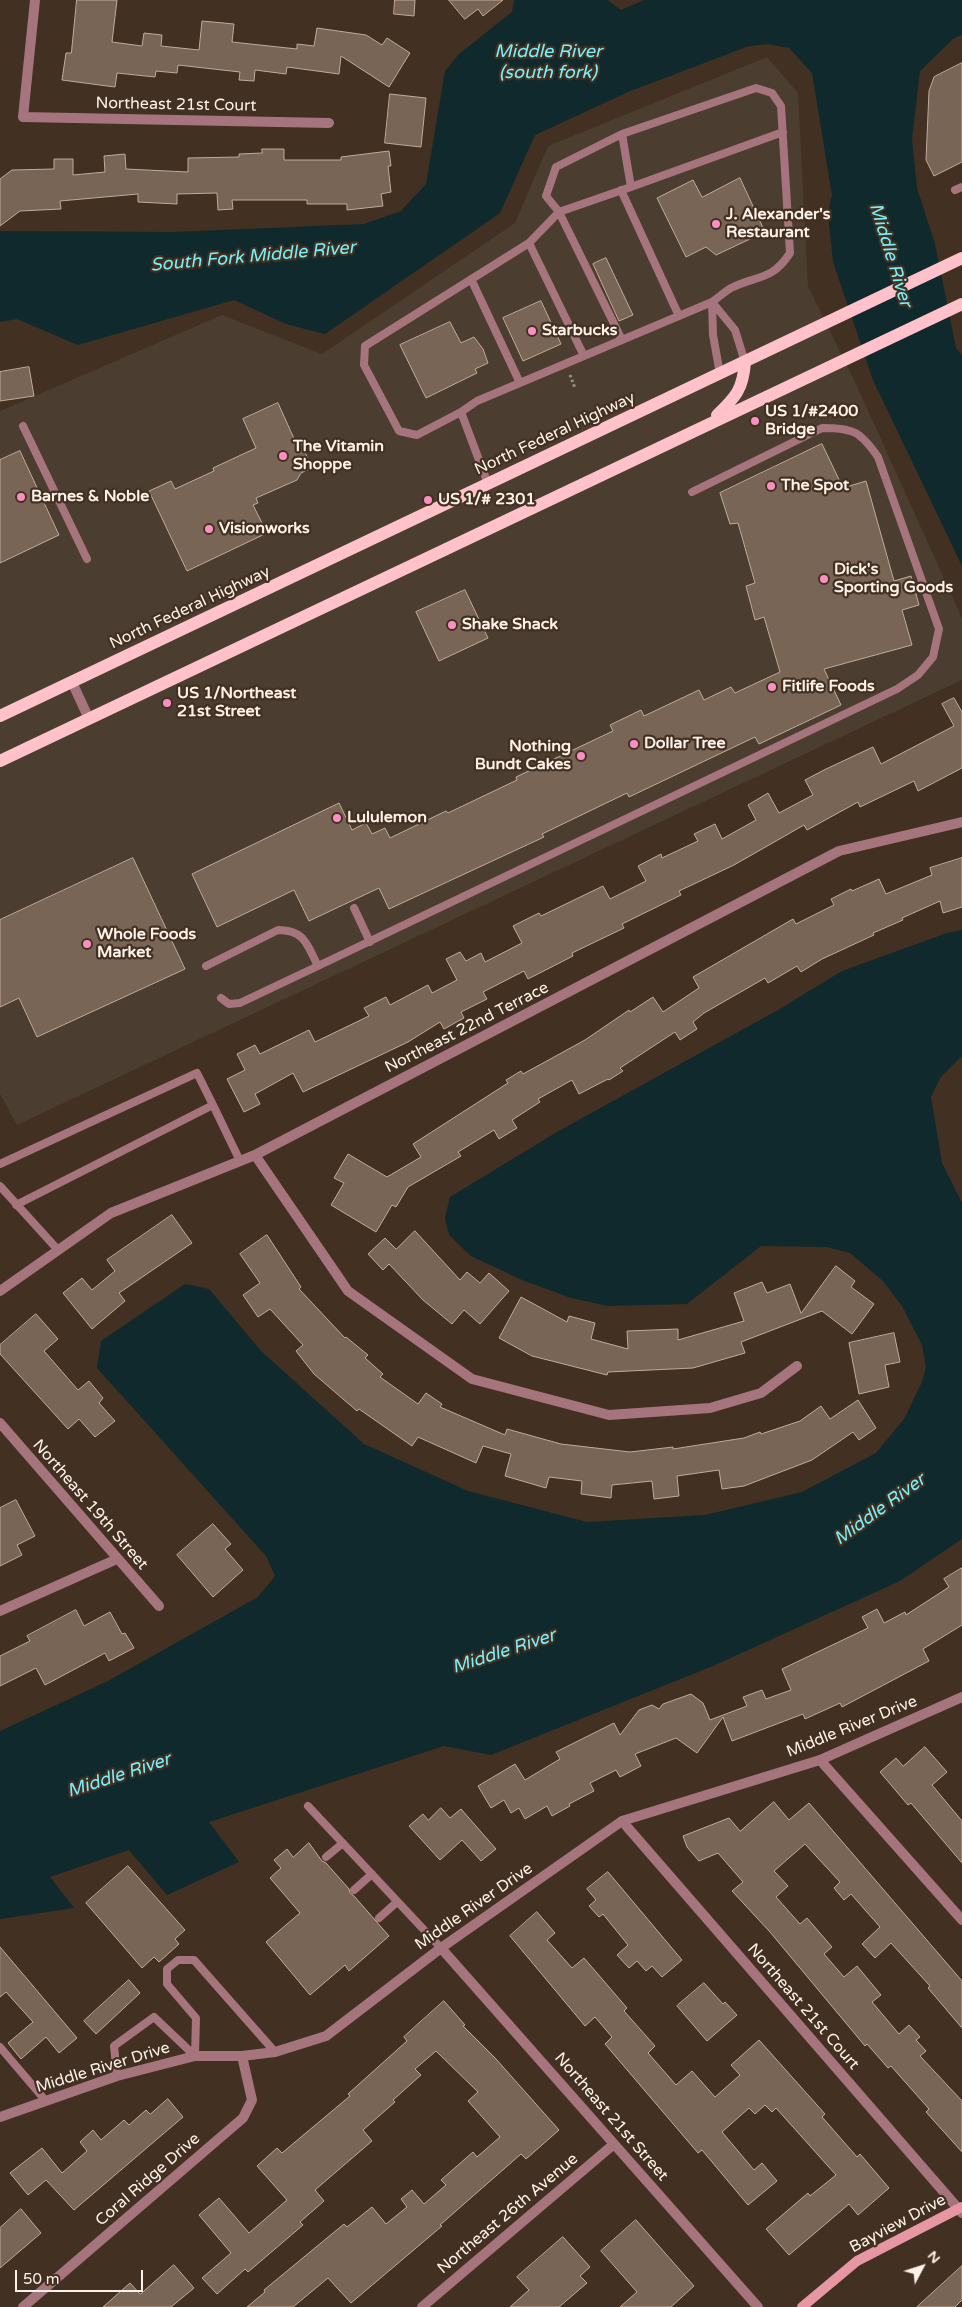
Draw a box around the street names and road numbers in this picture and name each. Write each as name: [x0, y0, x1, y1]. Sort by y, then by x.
street label: Northeast 21st Court: [95, 94, 257, 116]
street label: North Federal Highway: [472, 388, 638, 480]
street label: North Federal Highway: [107, 562, 273, 654]
street label: Northeast 22nd Terrace: [382, 978, 552, 1078]
street label: Northeast 19th Street: [28, 1436, 152, 1574]
street label: Middle River Drive: [784, 1692, 920, 1762]
street label: Middle River Drive: [411, 1859, 537, 1955]
street label: Northeast 21st Court: [743, 1940, 863, 2074]
street label: Middle River Drive: [34, 2038, 172, 2098]
street label: Northeast 21st Street: [550, 2049, 672, 2185]
street label: Coral Ridge Drive: [92, 2129, 204, 2231]
street label: Northeast 26th Avenue: [434, 2150, 582, 2278]
street label: Bayview Drive: [847, 2191, 949, 2257]

